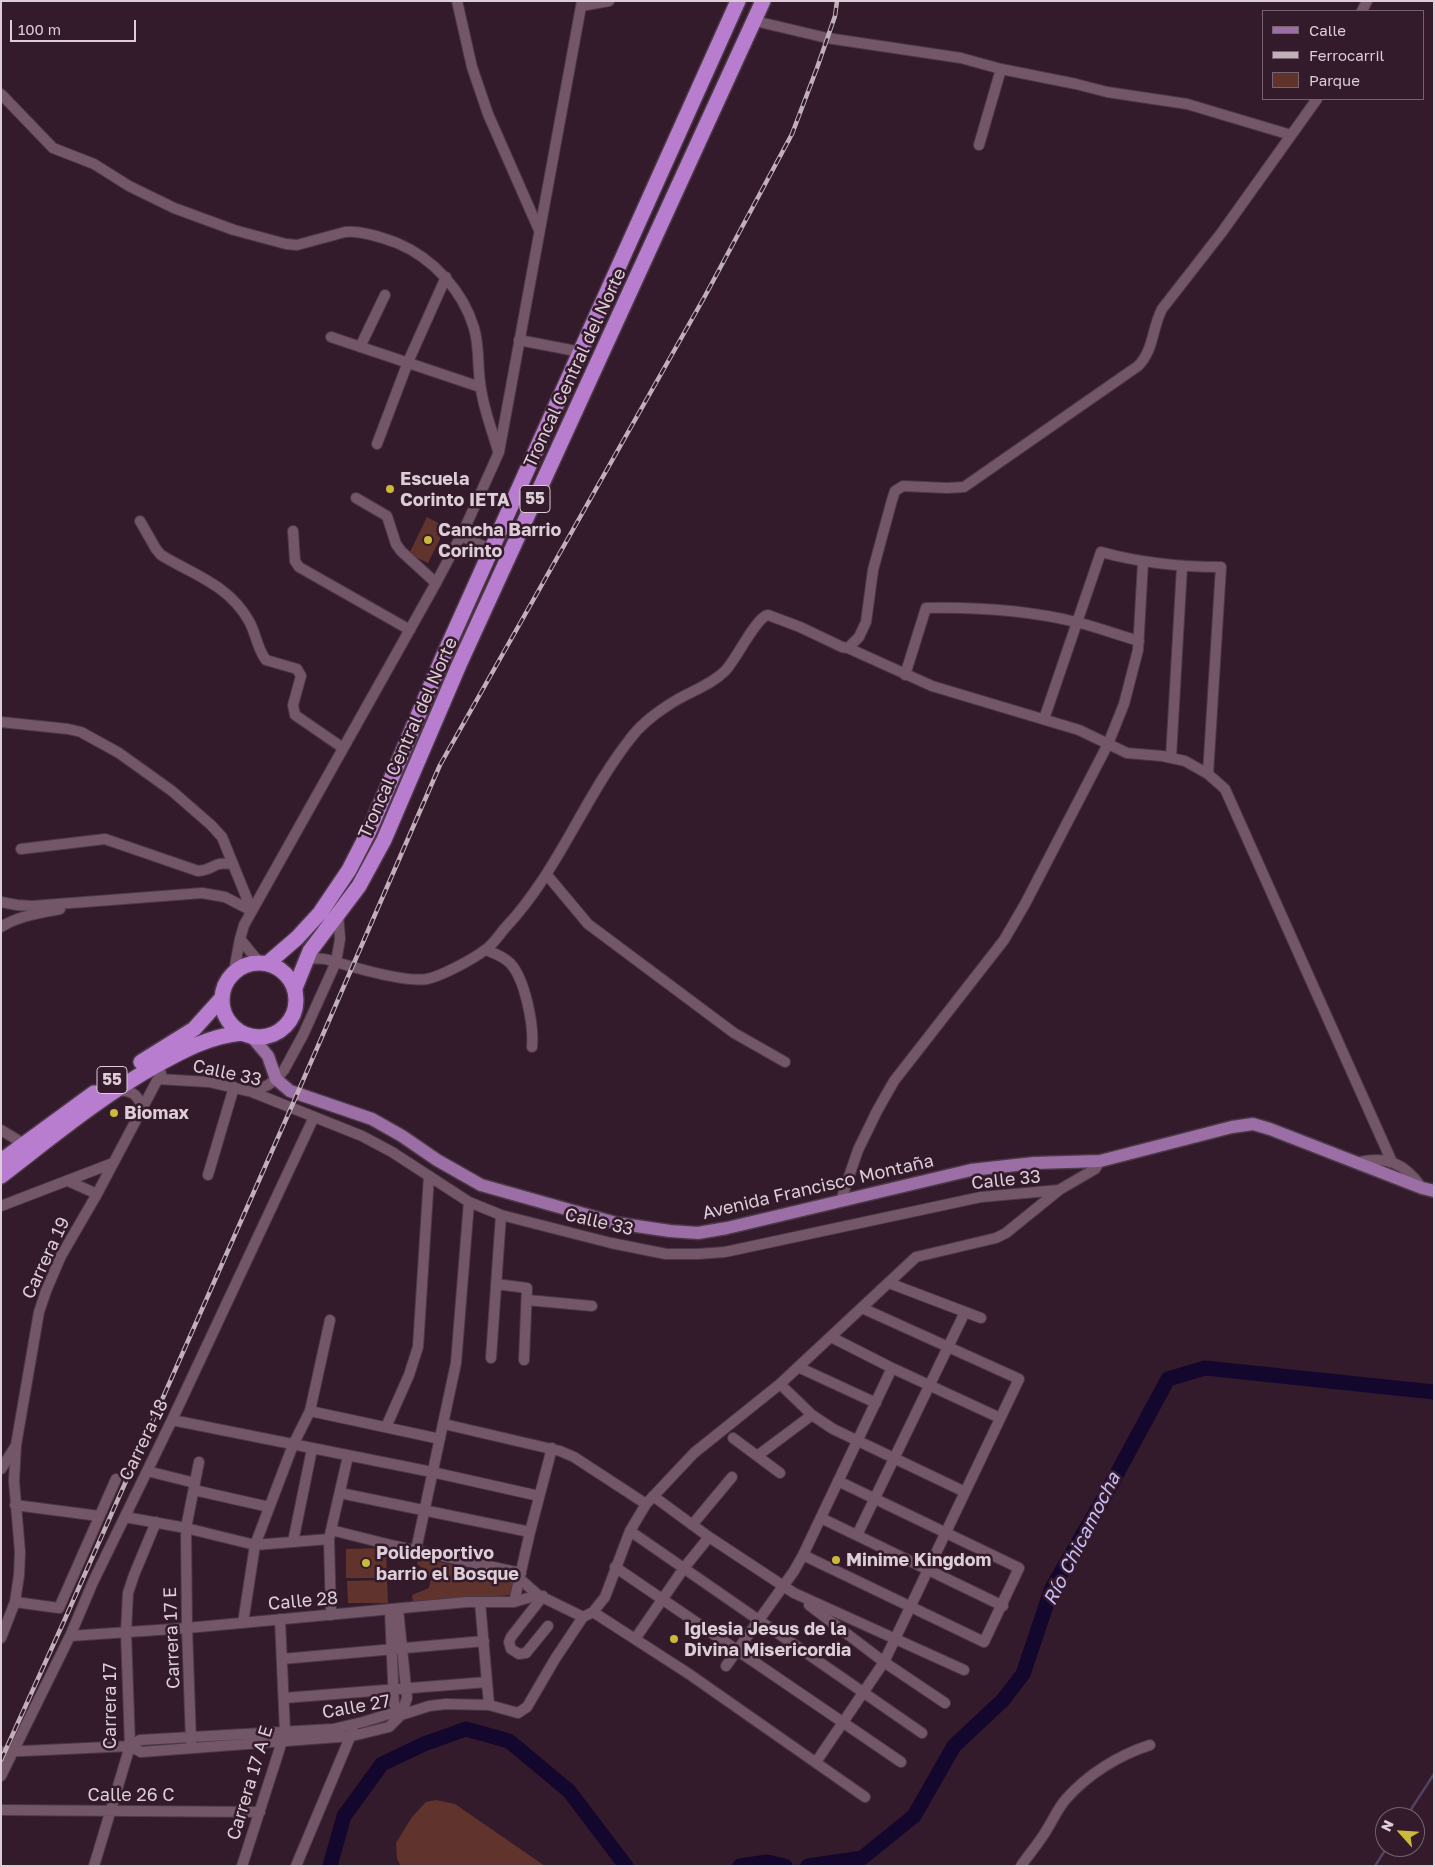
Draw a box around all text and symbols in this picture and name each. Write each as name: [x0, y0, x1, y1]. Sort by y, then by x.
scale bar: [12, 10, 139, 42]
legend: [1262, 10, 1425, 100]
text: 100 m: [18, 20, 61, 38]
text: Calle: [1309, 21, 1346, 39]
text: Ferrocarril: [1309, 46, 1384, 64]
text: Parque: [1309, 71, 1360, 89]
street label: Troncal Central del Norte: [519, 265, 631, 471]
place label: Escuela Corinto IETA: [400, 468, 510, 510]
marker: Escuela Corinto IETA: [384, 483, 396, 495]
road number: 55: [520, 486, 550, 512]
place label: Cancha Barrio Corinto: [438, 519, 561, 562]
marker: Cancha Barrio Corinto: [422, 534, 434, 546]
street label: Troncal Central del Norte: [354, 634, 462, 842]
street label: Calle 33: [191, 1055, 263, 1091]
road number: 55: [97, 1066, 127, 1094]
place label: Biomax: [124, 1102, 189, 1124]
marker: Biomax: [108, 1107, 120, 1119]
street label: Avenida Francisco Montaña: [700, 1150, 936, 1224]
street label: Calle 33: [970, 1166, 1042, 1194]
street label: Calle 33: [563, 1204, 635, 1240]
street label: Carrera 19: [18, 1214, 74, 1302]
street label: Carrera 18: [115, 1396, 173, 1484]
water label: Río Chicamocha: [1039, 1469, 1125, 1609]
place label: Polideportivo barrio el Bosque: [376, 1542, 519, 1585]
place label: Minime Kingdom: [846, 1549, 991, 1571]
marker: Minime Kingdom: [830, 1554, 842, 1566]
marker: Polideportivo barrio el Bosque: [360, 1557, 372, 1569]
street label: Carrera 17 E: [159, 1587, 185, 1689]
street label: Calle 28: [267, 1587, 339, 1615]
place label: Iglesia Jesus de la Divina Misericordia: [684, 1618, 851, 1660]
marker: Iglesia Jesus de la Divina Misericordia: [668, 1633, 680, 1645]
street label: Carrera 17: [99, 1663, 121, 1749]
street label: Calle 27: [320, 1690, 392, 1724]
street label: Carrera 17 A E: [222, 1723, 278, 1843]
street label: Calle 26 C: [88, 1784, 174, 1806]
north arrow: [1375, 1807, 1425, 1857]
text: N: [1377, 1817, 1397, 1834]

